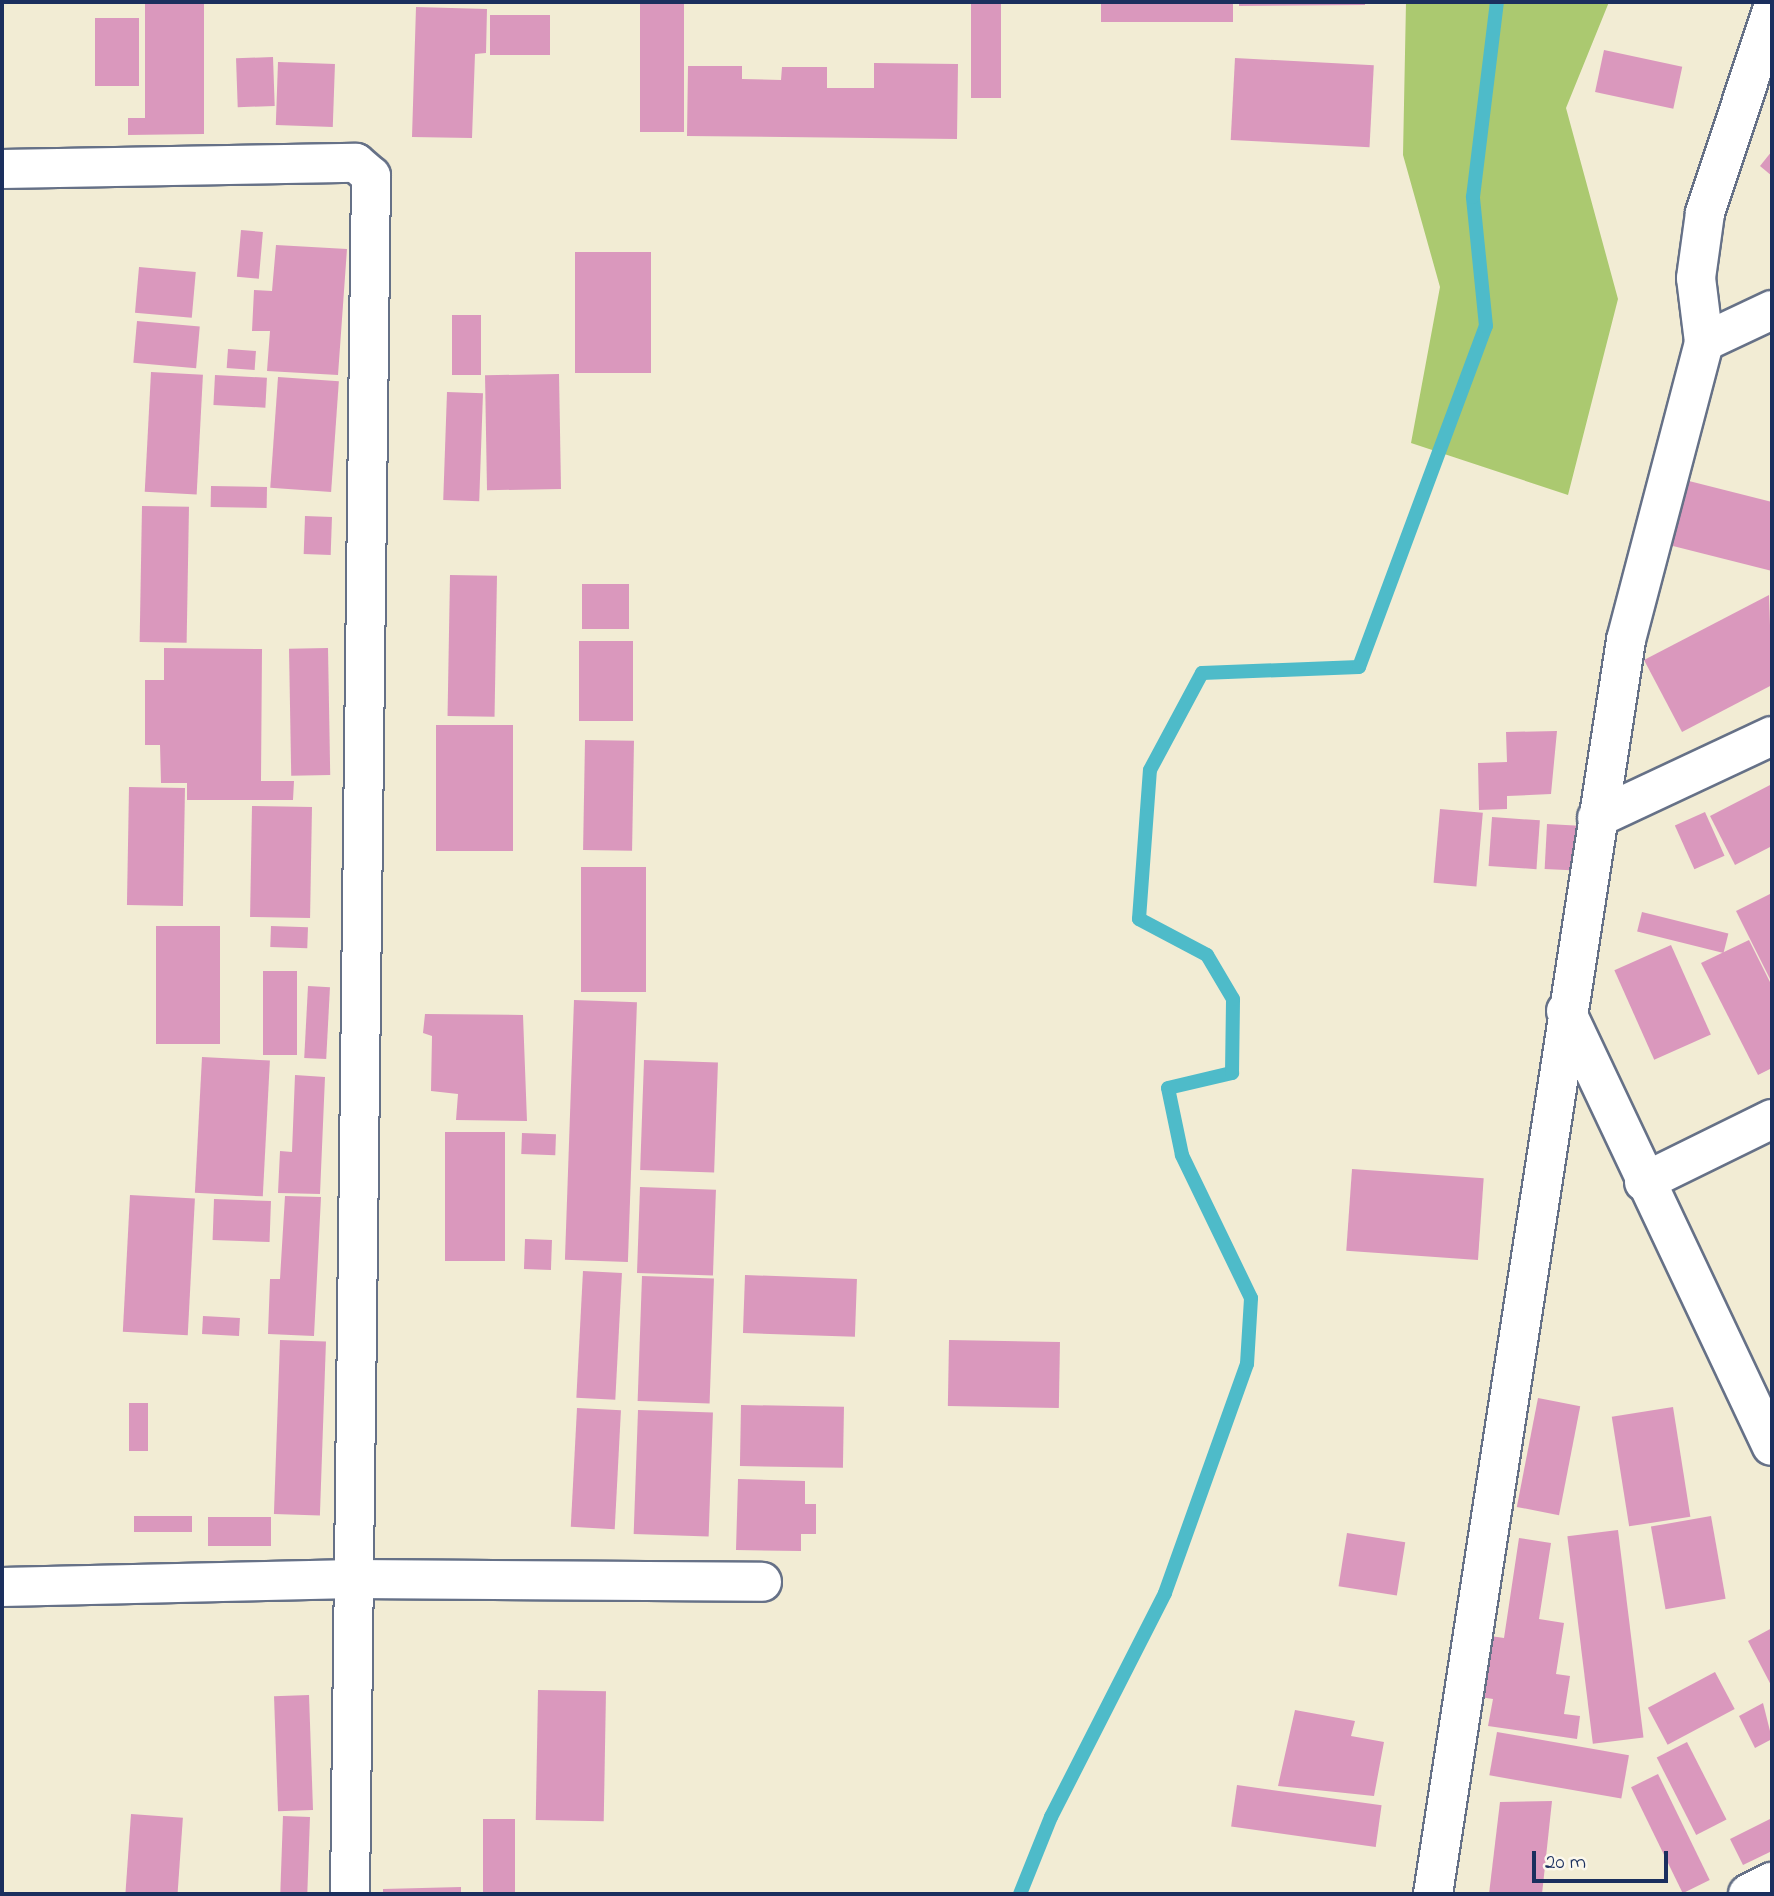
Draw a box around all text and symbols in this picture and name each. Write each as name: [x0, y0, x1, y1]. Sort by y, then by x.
scale bar: [1536, 1836, 1672, 1880]
text: 20 m: [1545, 1848, 1586, 1878]

